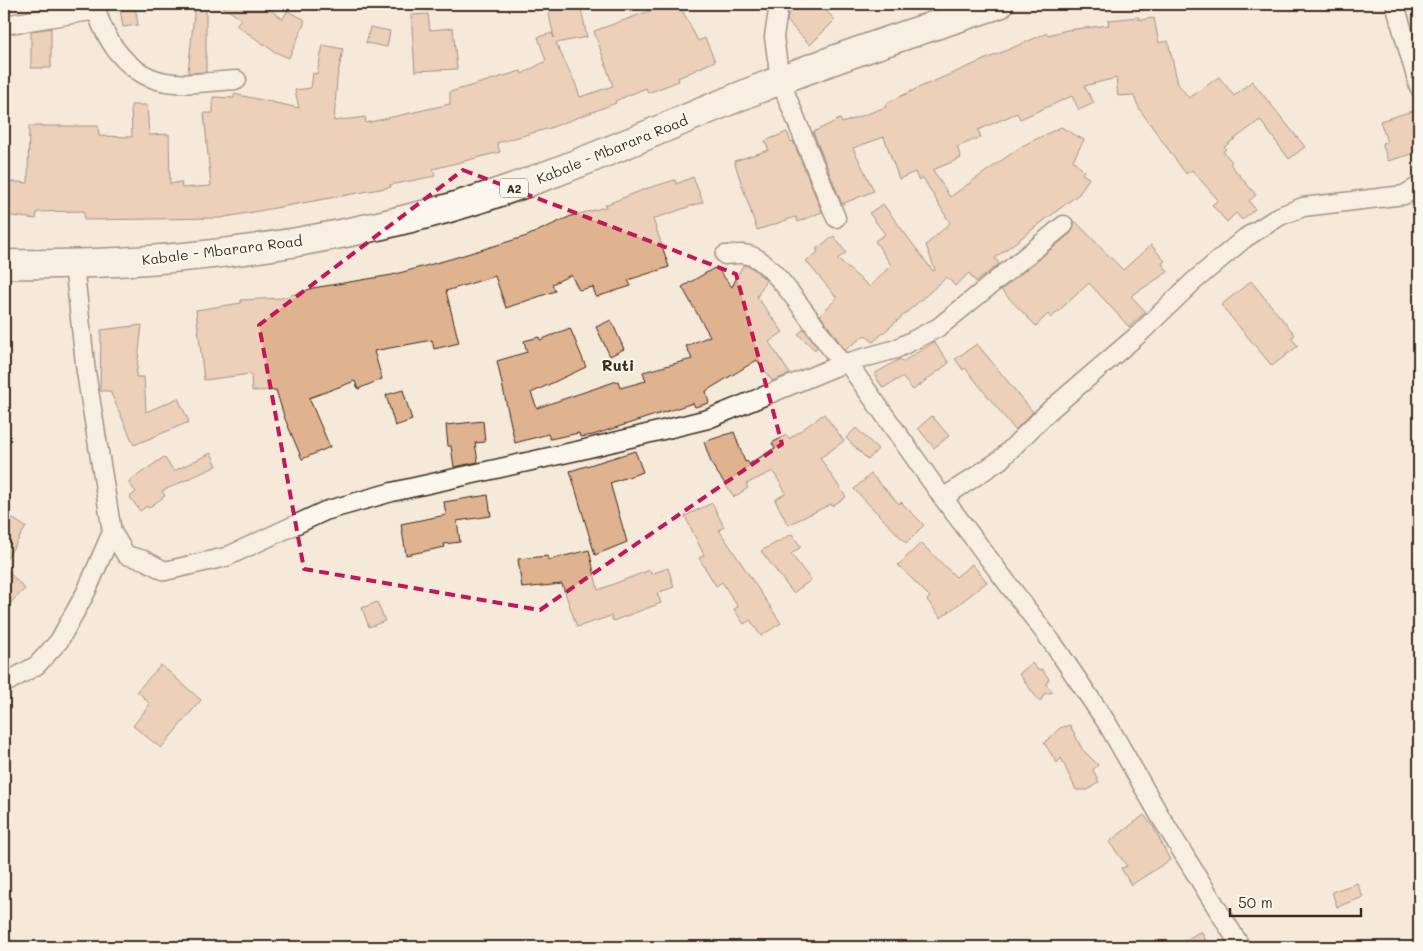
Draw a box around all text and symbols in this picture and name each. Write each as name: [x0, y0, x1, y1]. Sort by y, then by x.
street label: Kabale - Mbarara Road: [534, 110, 691, 188]
road number: A2: [500, 178, 528, 198]
street label: Kabale - Mbarara Road: [141, 231, 303, 269]
district label: Ruti: [602, 354, 634, 375]
scale bar: [1230, 886, 1362, 918]
text: 50 m: [1238, 892, 1273, 912]

